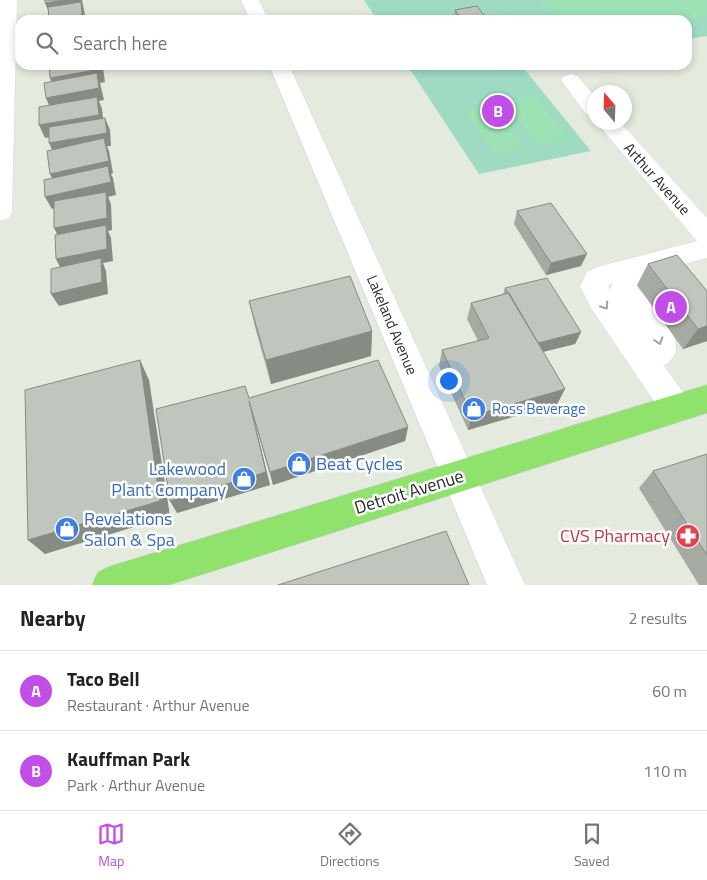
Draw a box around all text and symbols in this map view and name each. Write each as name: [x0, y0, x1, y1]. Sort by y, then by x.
search box: [15, 15, 692, 70]
text: Search here: [73, 28, 167, 57]
icon: search: [33, 29, 61, 57]
north arrow: [587, 85, 632, 130]
pin: B: [482, 92, 514, 130]
street label: Arthur Avenue: [618, 137, 696, 220]
street label: Lakeland Avenue: [361, 271, 424, 378]
pin: A: [655, 288, 687, 326]
one-way arrow: [599, 300, 608, 309]
one-way arrow: [653, 336, 663, 345]
your location: [436, 368, 462, 394]
shop icon: Ross Beverage: [461, 396, 487, 422]
place label: Ross Beverage: [492, 397, 586, 420]
place label: Beat Cycles: [316, 450, 403, 477]
shop icon: Beat Cycles: [286, 451, 312, 477]
place label: Lakewood Plant Company: [111, 455, 226, 503]
street label: Detroit Avenue: [351, 462, 467, 521]
shop icon: Lakewood Plant Company: [231, 466, 257, 492]
place label: Revelations Salon & Spa: [84, 505, 175, 553]
shop icon: Revelations Salon & Spa: [54, 516, 80, 542]
place label: CVS Pharmacy: [560, 522, 670, 549]
pharmacy icon: CVS Pharmacy: [675, 523, 701, 549]
text: Nearby: [20, 602, 85, 634]
text: 2 results: [628, 606, 687, 630]
text: Taco Bell: [67, 664, 140, 693]
text: A: [31, 679, 41, 703]
text: 60 m: [652, 679, 687, 703]
text: Restaurant · Arthur Avenue: [67, 693, 249, 717]
text: Kauffman Park: [67, 744, 190, 773]
text: B: [31, 759, 41, 783]
text: 110 m: [643, 759, 687, 783]
text: Park · Arthur Avenue: [67, 773, 205, 797]
tab: Map: [97, 820, 125, 871]
tab: Directions: [320, 820, 379, 871]
tab: Saved: [574, 820, 610, 871]

